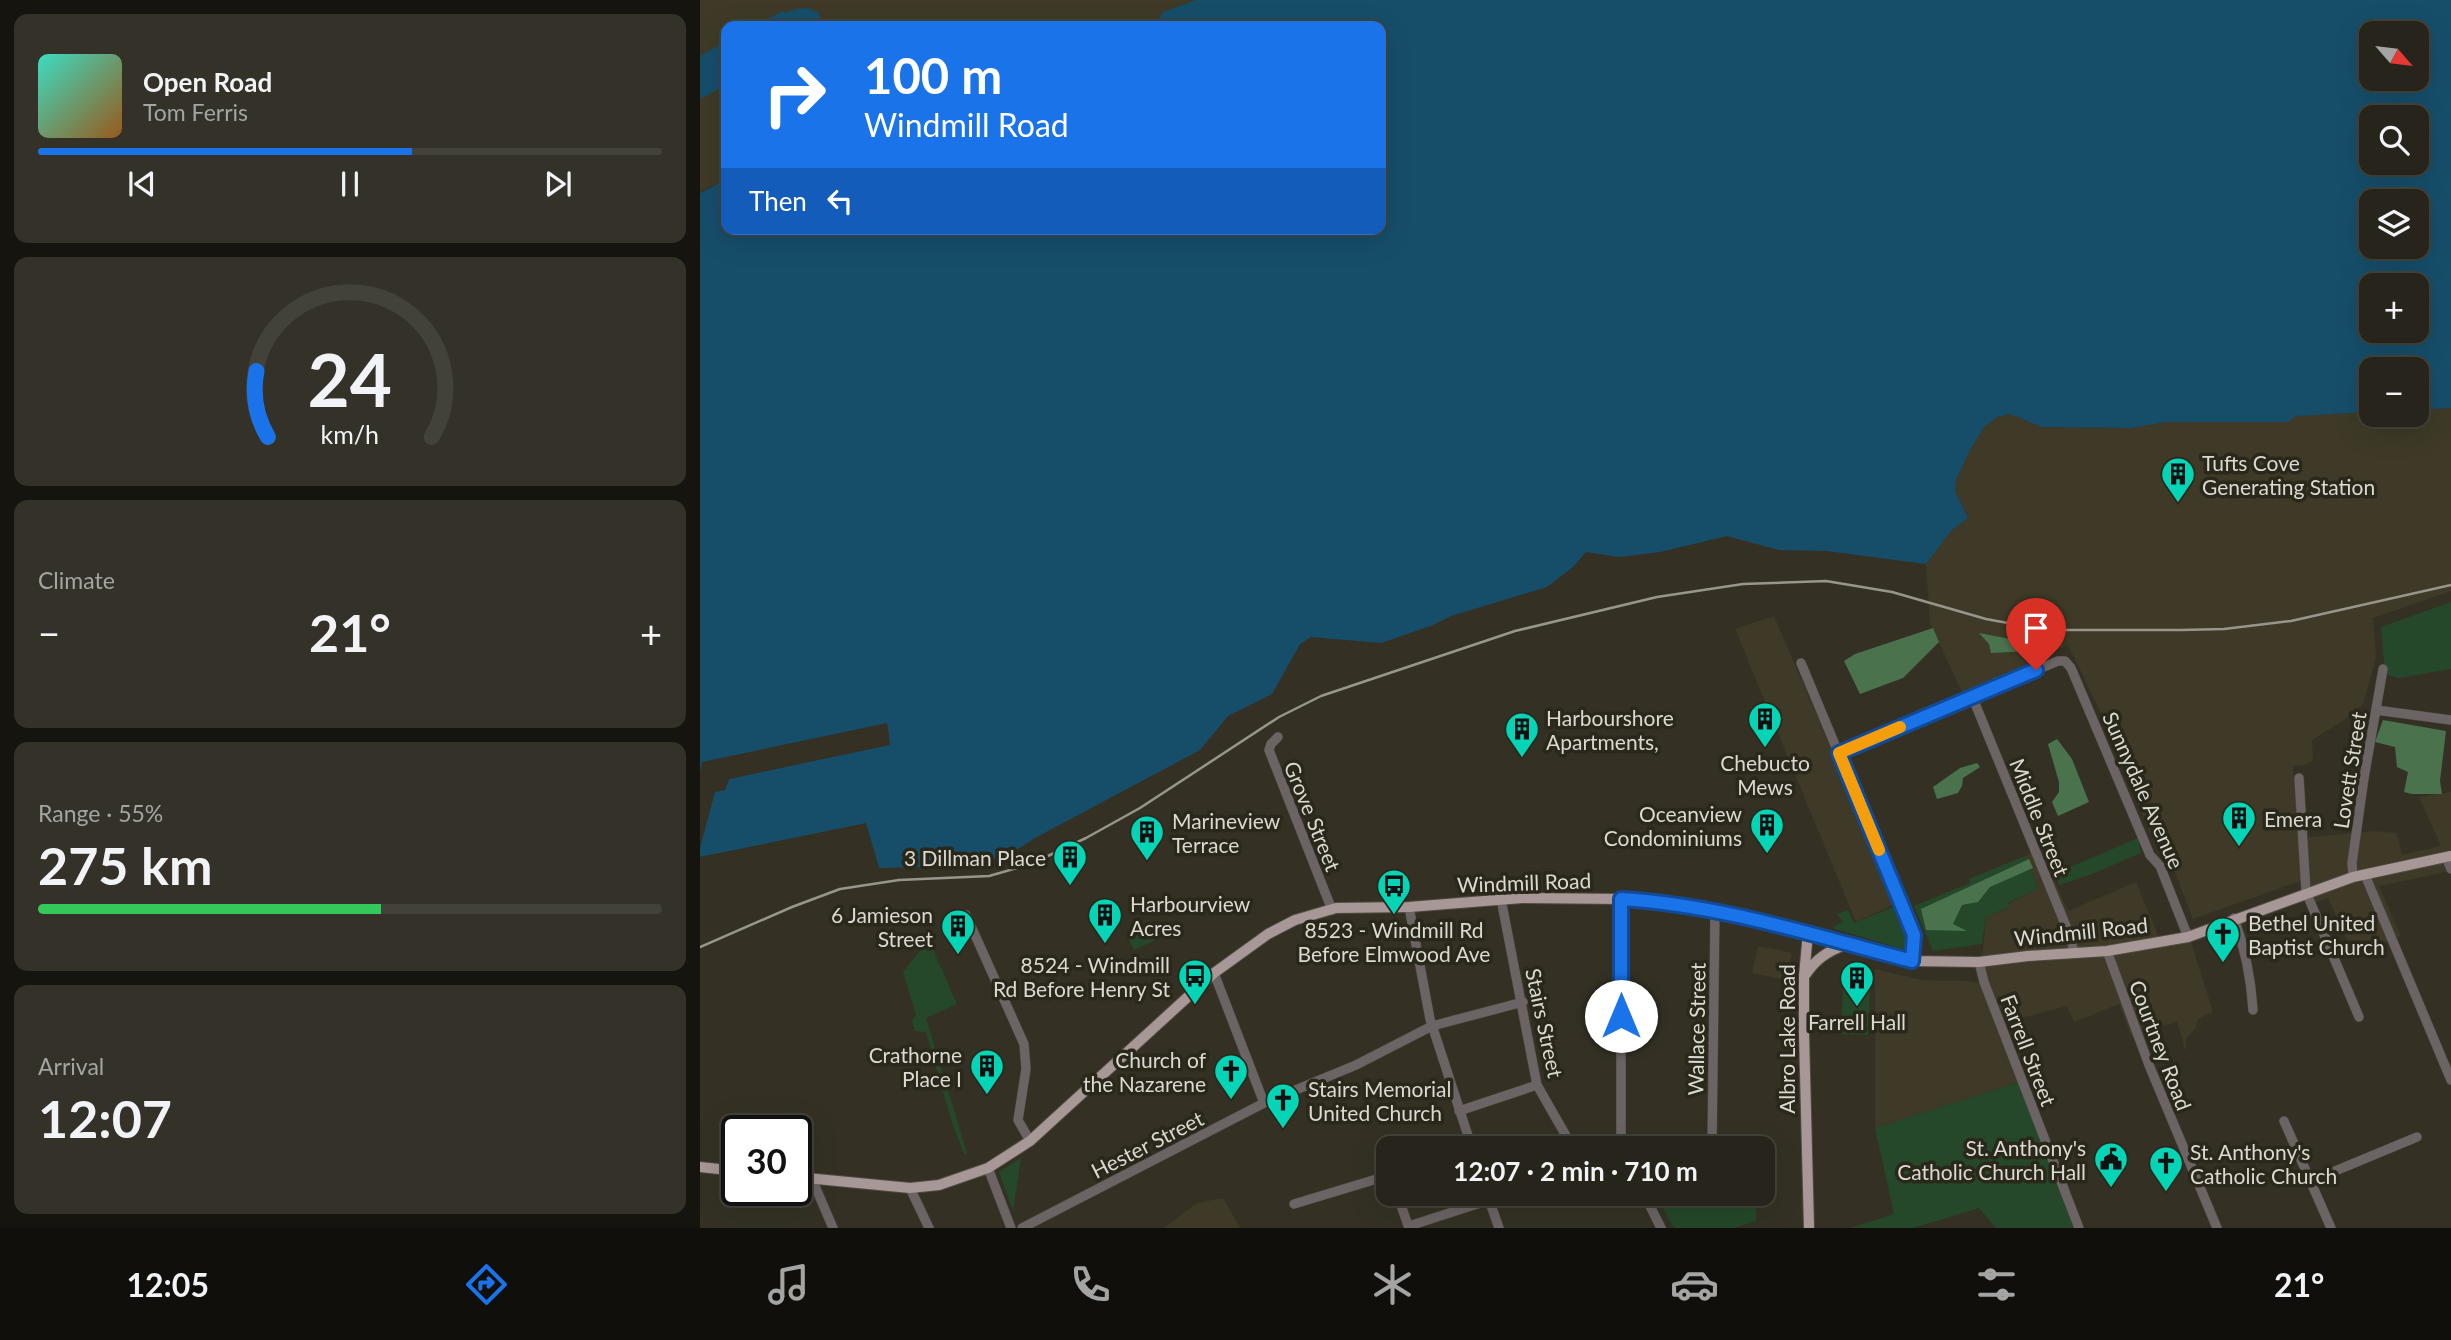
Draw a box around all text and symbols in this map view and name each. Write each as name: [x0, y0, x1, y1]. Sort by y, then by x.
north arrow: [2359, 21, 2429, 91]
map controls: [2359, 21, 2429, 427]
text: 100 m: [864, 46, 1002, 104]
icon: right: [749, 49, 840, 140]
text: Open Road: [143, 66, 272, 98]
text: Tom Ferris: [143, 98, 248, 126]
text: Windmill Road: [864, 105, 1069, 144]
button: search: [2359, 105, 2429, 175]
icon: previous: [123, 165, 161, 203]
icon: pause: [331, 165, 369, 203]
icon: next: [539, 165, 577, 203]
icon: left: [821, 182, 859, 220]
text: Then: [749, 185, 807, 217]
button: layers: [2359, 189, 2429, 259]
button: +: [2359, 273, 2429, 343]
text: 24: [308, 336, 392, 424]
button: −: [2359, 357, 2429, 427]
text: km/h: [321, 419, 379, 449]
place label: Tufts Cove Generating Station: [2202, 450, 2375, 499]
building icon: Tufts Cove Generating Station: [2159, 455, 2197, 504]
text: Climate: [38, 566, 115, 594]
pin: [2006, 598, 2066, 670]
text: 21°: [309, 601, 391, 663]
icon: arrive: [2017, 609, 2055, 647]
text: −: [38, 610, 60, 656]
text: +: [640, 610, 662, 656]
building icon: Chebucto Mews: [1746, 700, 1784, 749]
place label: Harbourshore Apartments,: [1546, 705, 1674, 754]
street label: Sunnydale Avenue: [2098, 708, 2190, 872]
street label: Lovett Street: [2327, 709, 2371, 830]
building icon: Harbourshore Apartments,: [1503, 710, 1541, 759]
place label: Chebucto Mews: [1720, 750, 1810, 799]
street label: Middle Street: [2005, 755, 2075, 880]
street label: Grove Street: [1280, 757, 1347, 875]
text: Range · 55%: [38, 799, 163, 827]
building icon: Emera: [2220, 799, 2258, 848]
place label: Oceanview Condominiums: [1604, 801, 1743, 850]
building icon: Oceanview Condominiums: [1748, 806, 1786, 855]
place label: Emera: [2264, 806, 2322, 831]
place label: Marineview Terrace: [1172, 808, 1281, 857]
building icon: Marineview Terrace: [1128, 813, 1166, 862]
text: 275 km: [38, 834, 212, 896]
building icon: 3 Dillman Place: [1051, 838, 1089, 887]
place label: 3 Dillman Place: [904, 845, 1046, 870]
bus stop icon: 8523 - Windmill Rd Before Elmwood Ave: [1375, 867, 1413, 916]
street label: Windmill Road: [1456, 867, 1592, 897]
place label: Harbourview Acres: [1130, 891, 1251, 940]
building icon: Harbourview Acres: [1086, 896, 1124, 945]
place label: 6 Jamieson Street: [831, 902, 933, 951]
building icon: 6 Jamieson Street: [939, 907, 977, 956]
place label: Bethel United Baptist Church: [2248, 910, 2385, 959]
street label: Windmill Road: [2013, 912, 2149, 950]
church icon: Bethel United Baptist Church: [2204, 915, 2242, 964]
place label: 8523 - Windmill Rd Before Elmwood Ave: [1298, 917, 1490, 966]
place label: 8524 - Windmill Rd Before Henry St: [993, 952, 1170, 1001]
bus stop icon: 8524 - Windmill Rd Before Henry St: [1176, 957, 1214, 1006]
building icon: Farrell Hall: [1838, 959, 1876, 1008]
street label: Wallace Street: [1682, 962, 1710, 1096]
street label: Albro Lake Road: [1774, 964, 1799, 1114]
street label: Stairs Street: [1521, 966, 1569, 1080]
street label: Courtney Road: [2125, 976, 2197, 1114]
position arrow: [1584, 979, 1658, 1053]
street label: Farrell Street: [1996, 991, 2062, 1110]
place label: Farrell Hall: [1808, 1009, 1906, 1034]
place label: Crathorne Place I: [869, 1042, 962, 1091]
building icon: Crathorne Place I: [968, 1047, 1006, 1096]
place label: Church of the Nazarene: [1083, 1047, 1207, 1096]
text: Arrival: [38, 1052, 104, 1080]
church icon: Church of the Nazarene: [1212, 1052, 1250, 1101]
place label: Stairs Memorial United Church: [1308, 1076, 1452, 1125]
church icon: Stairs Memorial United Church: [1264, 1081, 1302, 1130]
text: 12:07: [38, 1087, 172, 1149]
street label: Hester Street: [1087, 1105, 1208, 1183]
speed limit sign: 30: [721, 1115, 812, 1206]
place label: St. Anthony's Catholic Church Hall: [1897, 1135, 2086, 1184]
place label: St. Anthony's Catholic Church: [2190, 1139, 2337, 1188]
public building icon: St. Anthony's Catholic Church Hall: [2092, 1140, 2130, 1189]
church icon: St. Anthony's Catholic Church: [2147, 1144, 2185, 1193]
text: 12:07 · 2 min · 710 m: [1453, 1155, 1698, 1187]
icon: directions: [462, 1260, 511, 1309]
icon: music: [764, 1260, 813, 1309]
icon: phone: [1066, 1260, 1115, 1309]
icon: climate: [1368, 1260, 1417, 1309]
icon: car: [1670, 1260, 1719, 1309]
icon: filters: [1972, 1260, 2021, 1309]
text: 12:05: [127, 1265, 209, 1304]
text: 21°: [2274, 1265, 2324, 1304]

